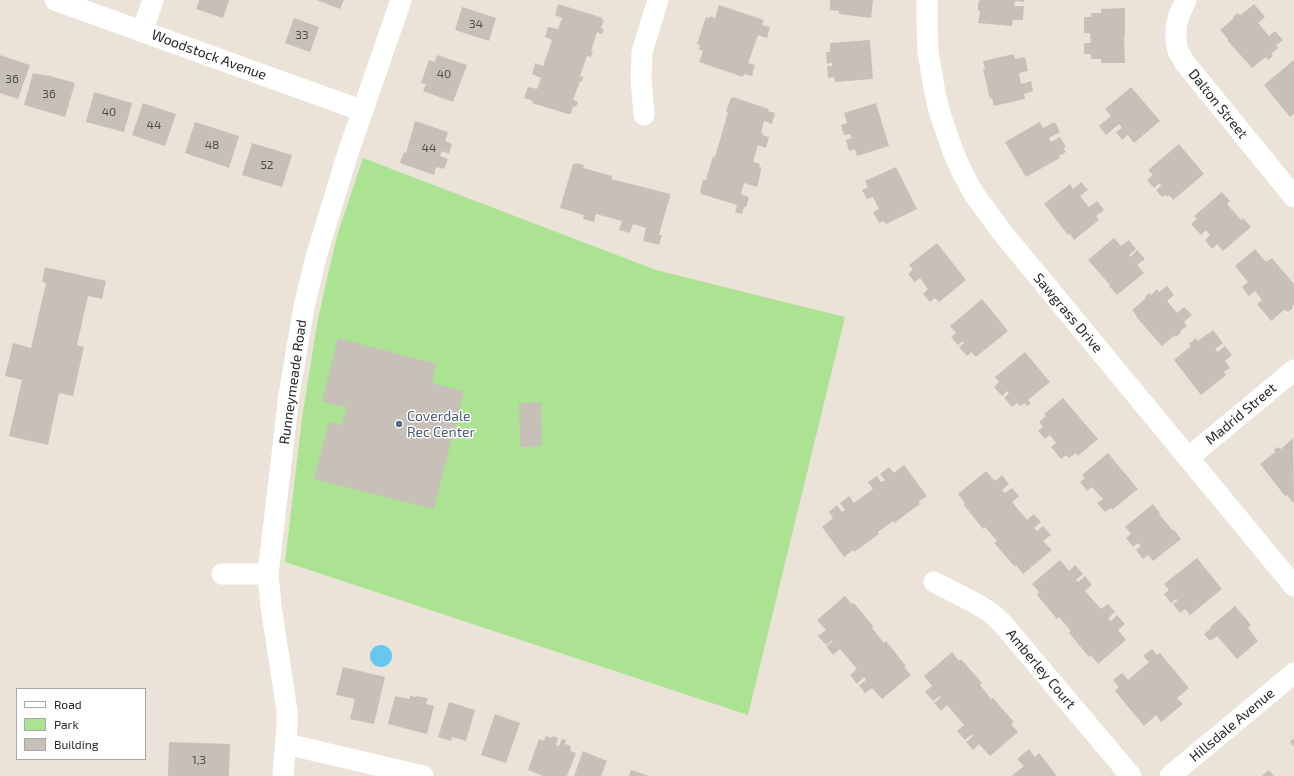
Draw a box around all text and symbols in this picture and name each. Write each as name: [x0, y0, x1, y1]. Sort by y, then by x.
house number: 34: [469, 17, 483, 31]
street label: Woodstock Avenue: [149, 26, 269, 84]
house number: 33: [295, 28, 309, 42]
street label: Dalton Street: [1185, 66, 1251, 142]
house number: 40: [437, 67, 451, 81]
house number: 36: [5, 72, 19, 86]
house number: 36: [42, 87, 56, 101]
house number: 40: [102, 105, 116, 119]
house number: 44: [147, 118, 161, 132]
house number: 48: [205, 138, 219, 152]
house number: 44: [422, 141, 436, 155]
house number: 52: [260, 158, 274, 172]
street label: Sawgrass Drive: [1030, 270, 1106, 356]
street label: Runneymeade Road: [276, 318, 310, 446]
street label: Madrid Street: [1202, 380, 1280, 448]
place label: Coverdale Rec Center: [407, 408, 475, 440]
marker: Coverdale Rec Center: [394, 419, 404, 429]
street label: Amberley Court: [1003, 626, 1079, 712]
street label: Hillsdale Avenue: [1186, 685, 1278, 765]
legend: [16, 688, 146, 760]
text: Road: [54, 697, 82, 711]
text: Park: [54, 717, 79, 731]
text: Building: [54, 737, 98, 751]
house number: 1,3: [192, 753, 206, 767]

